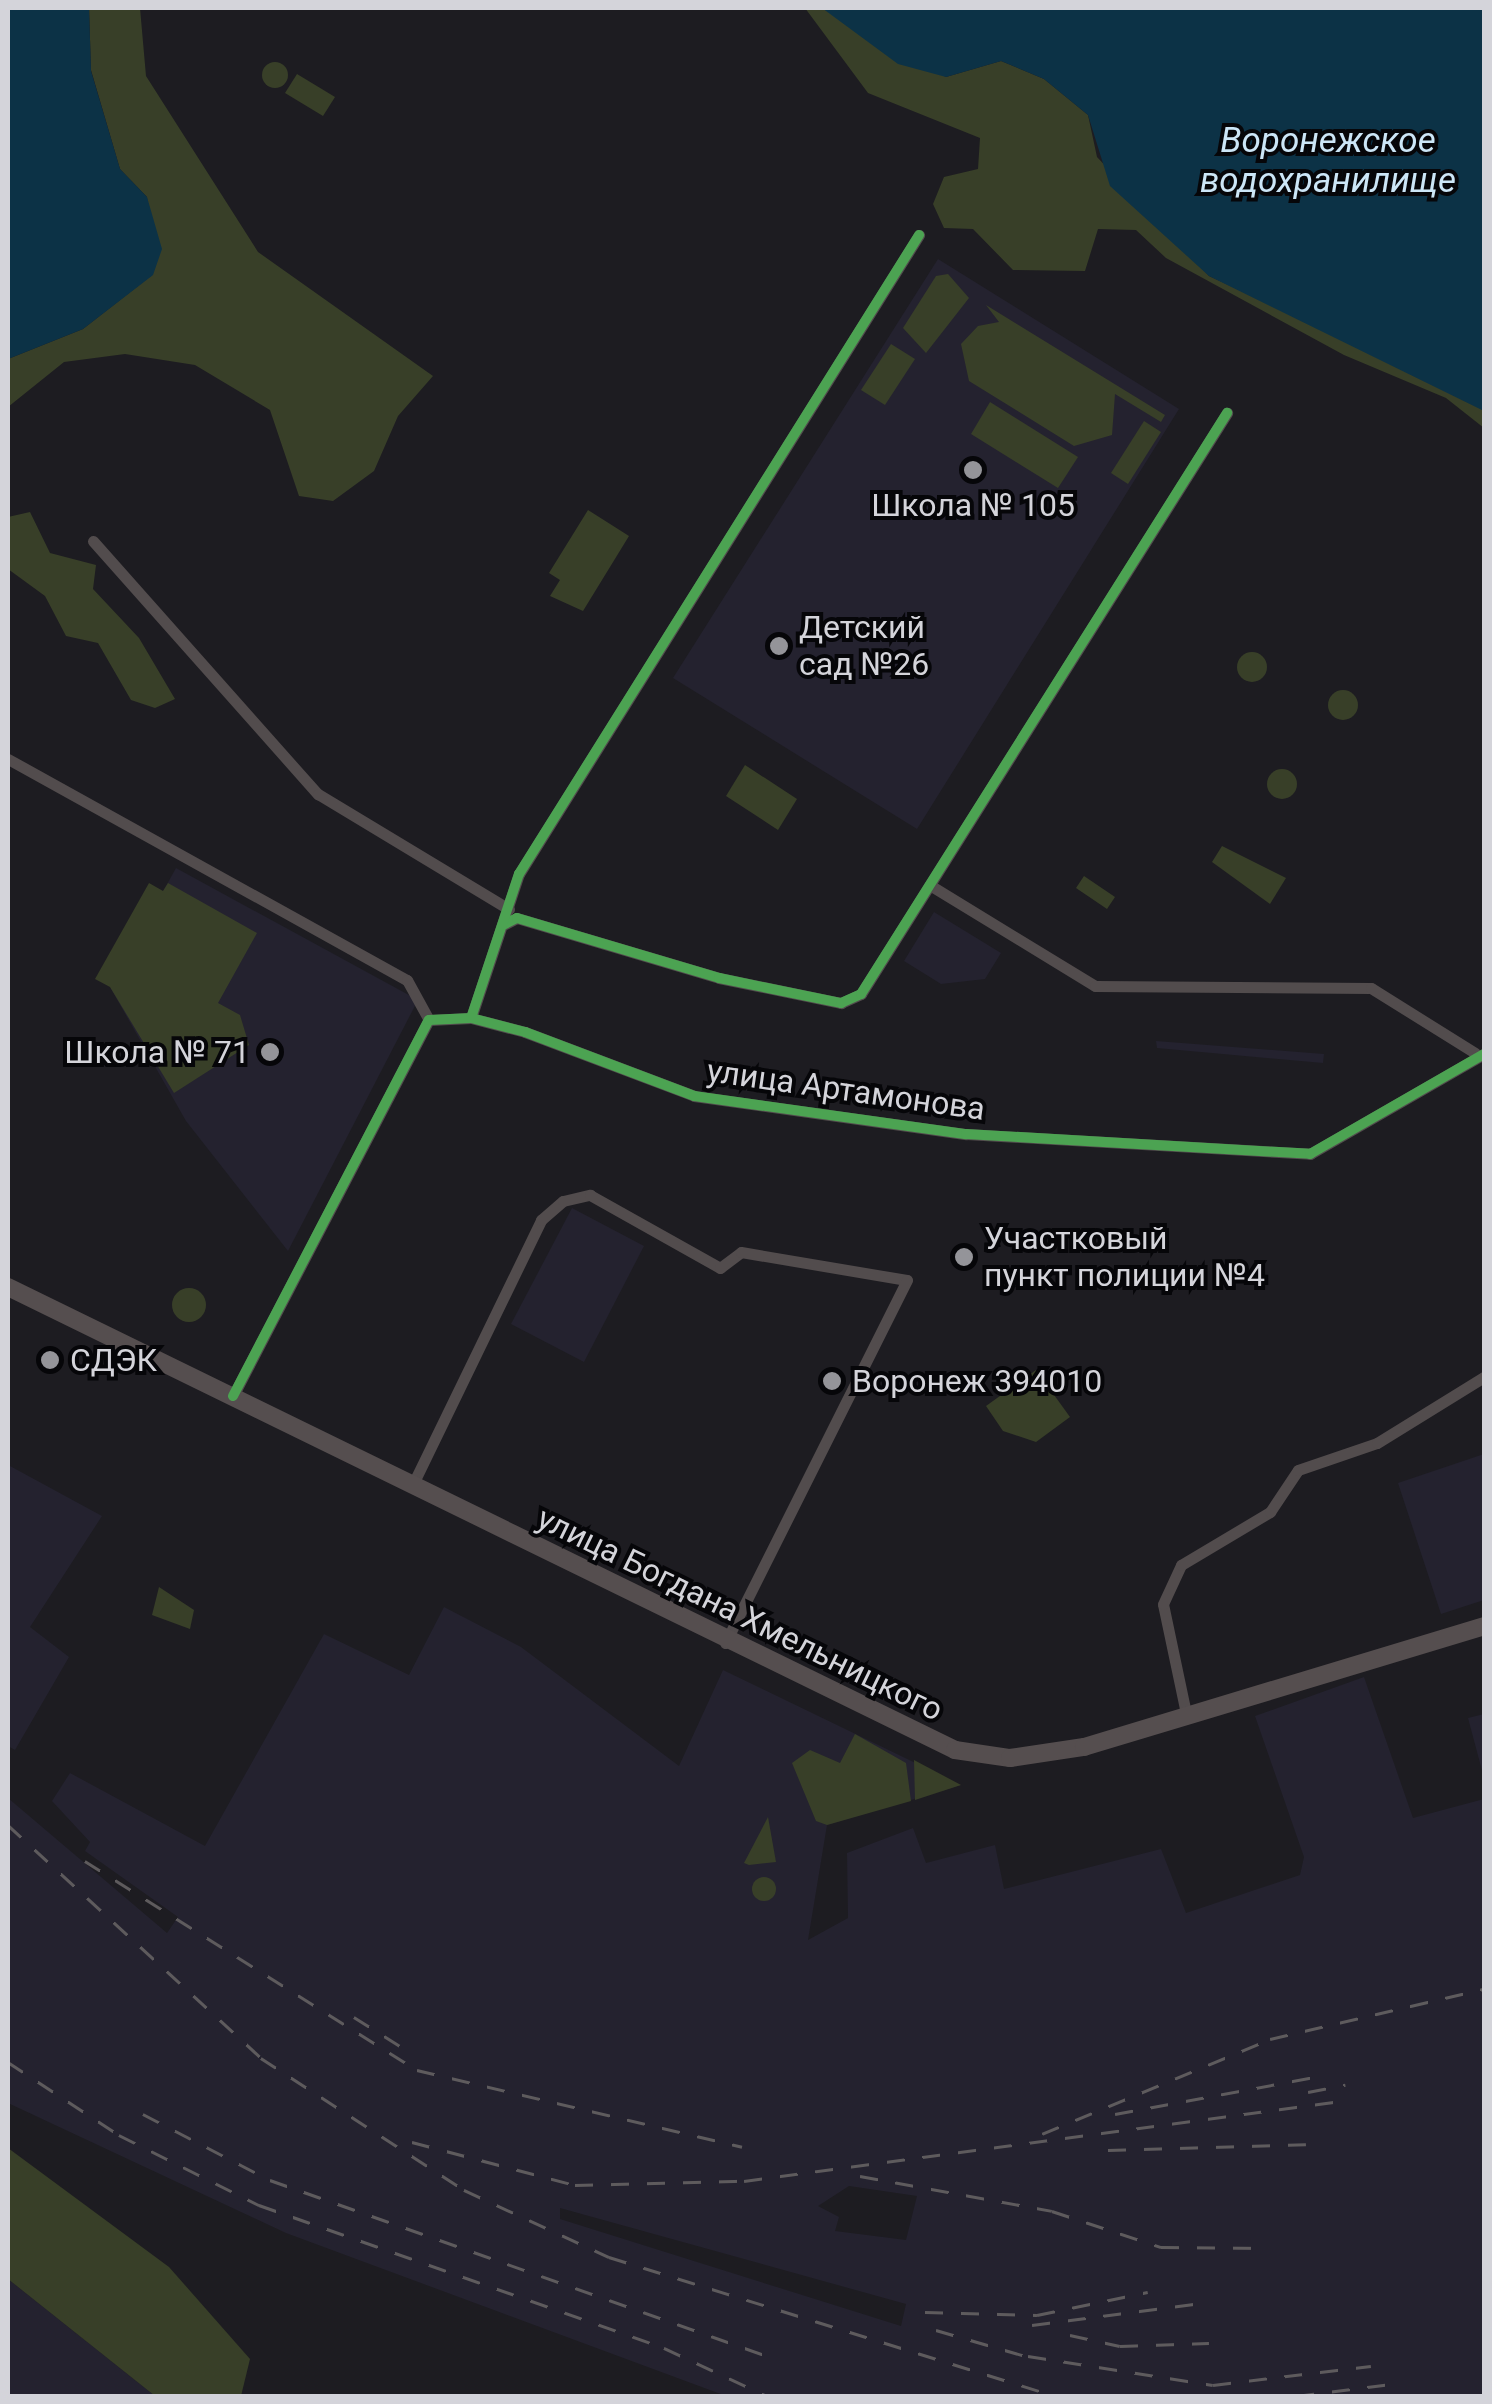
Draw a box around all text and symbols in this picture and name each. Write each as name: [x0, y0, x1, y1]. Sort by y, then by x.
water label: Воронежское водохранилище: [1200, 120, 1456, 202]
marker: Школа № 105: [962, 459, 984, 481]
place label: Школа № 105: [871, 486, 1075, 524]
place label: Детский сад №26: [799, 609, 929, 684]
marker: Детский сад №26: [768, 635, 790, 657]
place label: Школа № 71: [64, 1033, 250, 1071]
marker: Школа № 71: [259, 1041, 281, 1063]
street label: улица Артамонова: [705, 1051, 987, 1129]
place label: Участковый пункт полиции №4: [984, 1220, 1265, 1295]
marker: Участковый пункт полиции №4: [953, 1246, 975, 1268]
place label: СДЭК: [70, 1341, 157, 1379]
marker: СДЭК: [39, 1349, 61, 1371]
place label: Воронеж 394010: [852, 1362, 1102, 1400]
marker: Воронеж 394010: [821, 1370, 843, 1392]
street label: улица Богдана Хмельницкого: [531, 1499, 949, 1729]

